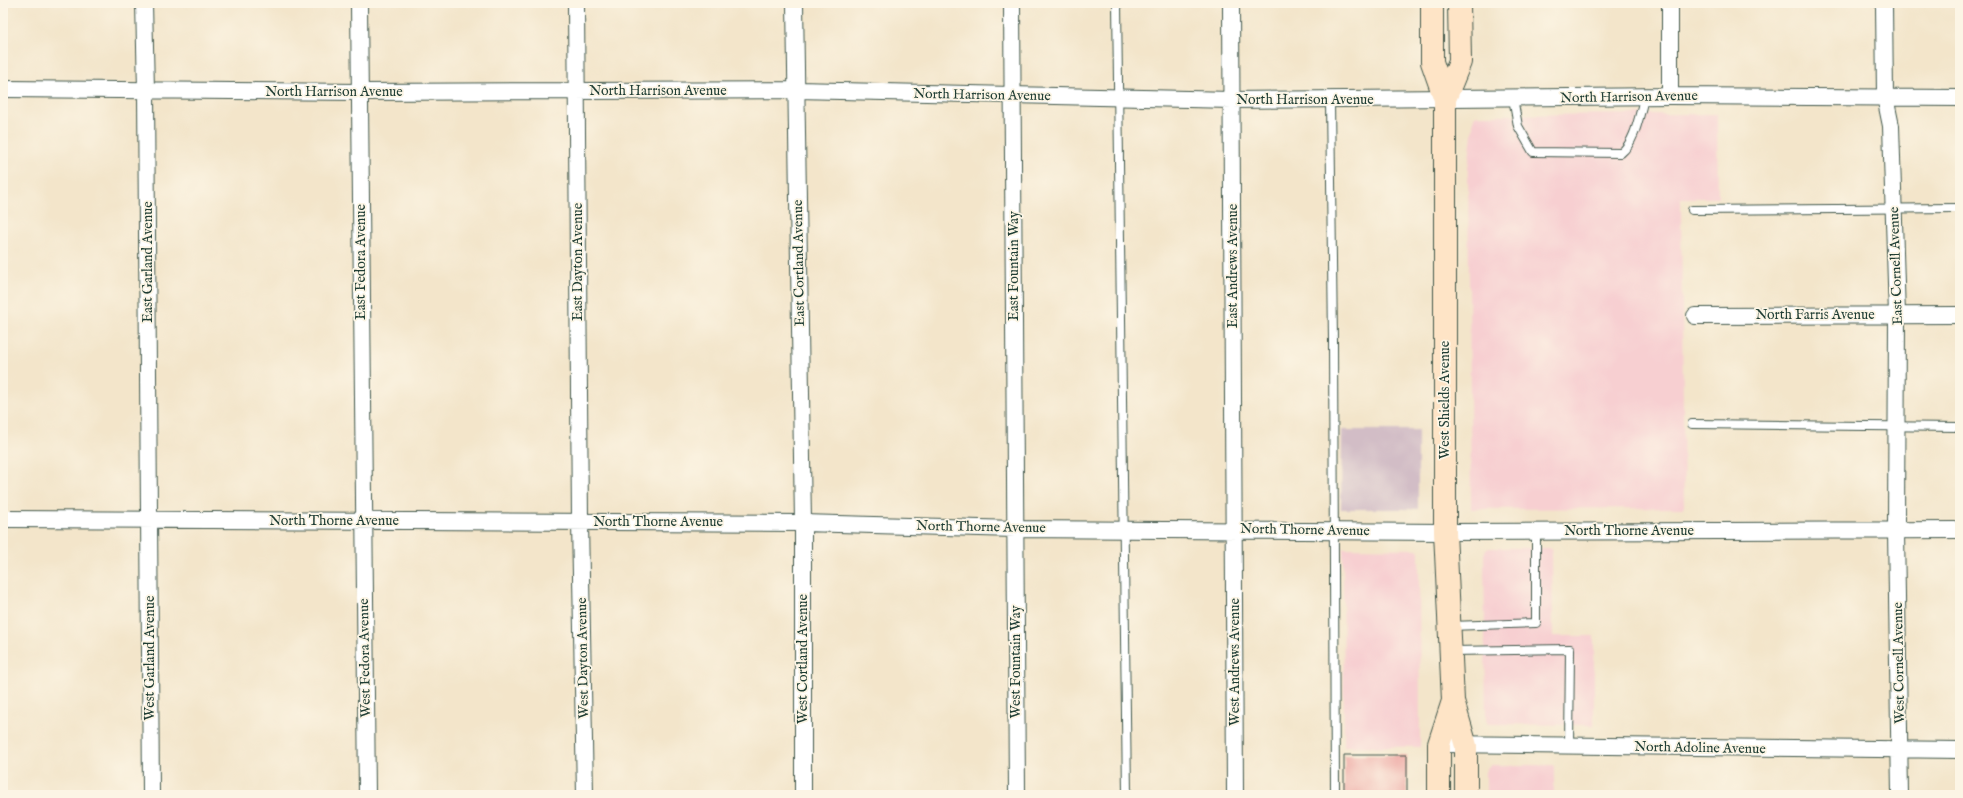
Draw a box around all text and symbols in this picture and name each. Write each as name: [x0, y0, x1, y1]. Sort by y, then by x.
street label: North Harrison Avenue: [589, 82, 727, 100]
street label: North Harrison Avenue: [265, 83, 403, 101]
street label: North Harrison Avenue: [913, 85, 1051, 105]
street label: North Harrison Avenue: [1560, 87, 1698, 107]
street label: North Harrison Avenue: [1236, 91, 1374, 109]
street label: East Cortland Avenue: [789, 199, 809, 326]
street label: East Garland Avenue: [139, 201, 157, 323]
street label: East Dayton Avenue: [569, 202, 587, 321]
street label: East Andrews Avenue: [1224, 203, 1242, 328]
street label: East Fedora Avenue: [352, 204, 370, 320]
street label: East Cornell Avenue: [1885, 206, 1907, 326]
street label: East Fountain Way: [1005, 211, 1023, 321]
street label: North Farris Avenue: [1755, 306, 1875, 324]
street label: West Shields Avenue: [1436, 340, 1454, 459]
street label: North Thorne Avenue: [269, 512, 399, 530]
street label: North Thorne Avenue: [593, 513, 723, 531]
street label: North Thorne Avenue: [916, 517, 1047, 537]
street label: North Thorne Avenue: [1240, 520, 1371, 540]
street label: North Thorne Avenue: [1564, 522, 1694, 540]
street label: West Cortland Avenue: [794, 593, 812, 724]
street label: West Garland Avenue: [141, 595, 159, 720]
street label: West Dayton Avenue: [573, 597, 593, 719]
street label: West Fedora Avenue: [355, 598, 375, 718]
street label: West Andrews Avenue: [1226, 598, 1244, 726]
street label: West Cornell Avenue: [1889, 601, 1909, 724]
street label: West Fountain Way: [1007, 605, 1025, 719]
street label: North Adoline Avenue: [1634, 738, 1766, 758]

